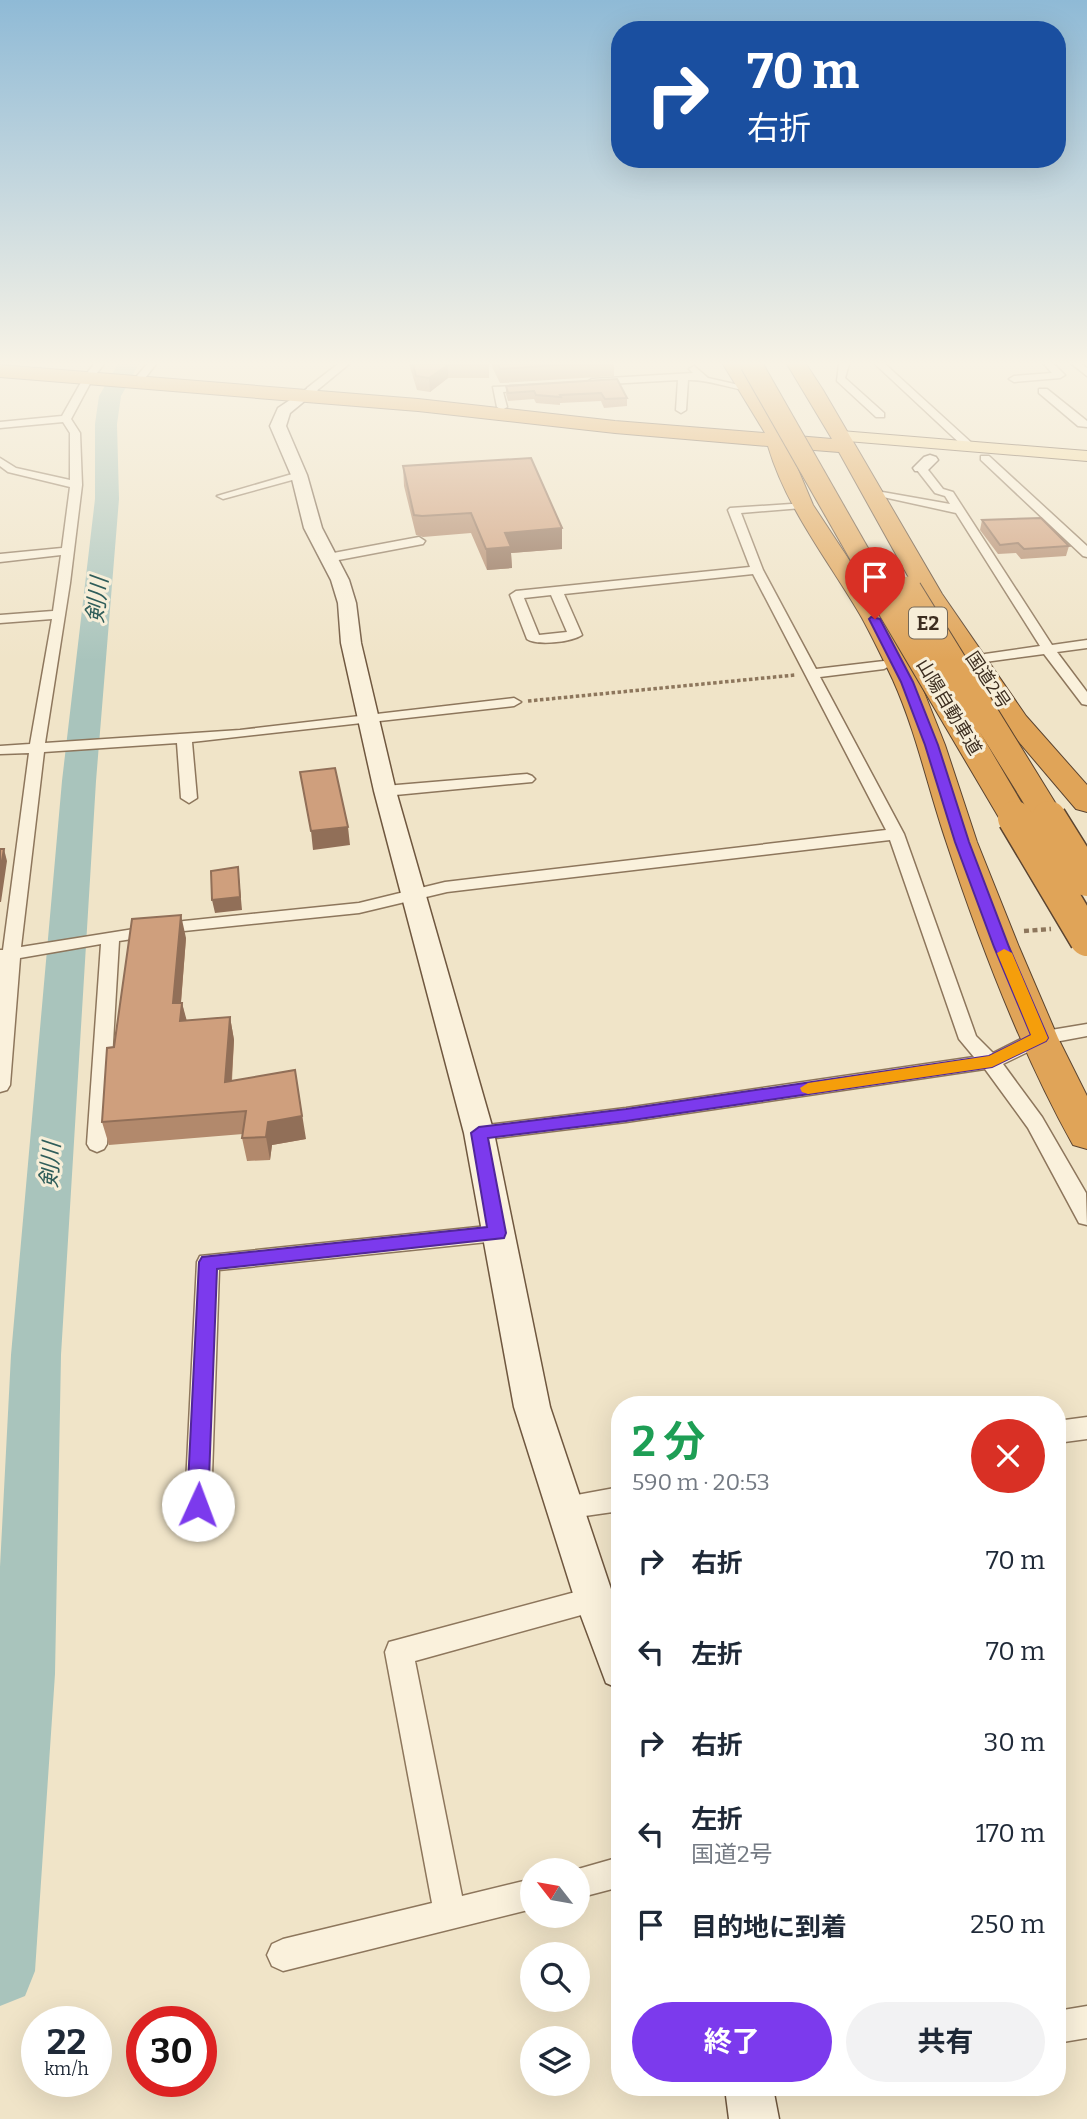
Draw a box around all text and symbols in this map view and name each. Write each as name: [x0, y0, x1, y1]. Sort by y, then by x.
text: 70 m: [747, 42, 859, 101]
icon: right: [632, 49, 723, 140]
text: 右折: [747, 109, 811, 147]
pin: [845, 547, 905, 619]
icon: arrive: [856, 558, 894, 596]
water label: 剣川: [81, 573, 114, 624]
road number: E2: [909, 608, 947, 638]
street label: 国道2号: [961, 647, 1015, 713]
street label: 山陽自動車道: [912, 655, 986, 759]
water label: 剣川: [34, 1138, 66, 1189]
text: 2 分: [632, 1417, 705, 1467]
button: close: [971, 1419, 1045, 1493]
position arrow: [161, 1468, 235, 1542]
text: 590 m · 20:53: [632, 1468, 770, 1496]
icon: right: [632, 1542, 670, 1580]
text: 70 m: [986, 1545, 1045, 1576]
text: 右折: [691, 1548, 743, 1579]
icon: left: [632, 1633, 670, 1671]
text: 70 m: [986, 1636, 1045, 1667]
text: 左折: [691, 1639, 743, 1670]
icon: right: [632, 1724, 670, 1762]
text: 30 m: [984, 1727, 1045, 1758]
text: 右折: [691, 1730, 743, 1761]
text: 左折: [691, 1804, 743, 1835]
icon: left: [632, 1815, 670, 1853]
text: 170 m: [975, 1818, 1045, 1849]
text: 国道2号: [691, 1840, 773, 1868]
north arrow: [520, 1858, 590, 1928]
map controls: [520, 1858, 590, 2096]
icon: arrive: [632, 1906, 670, 1944]
text: 250 m: [970, 1909, 1045, 1940]
text: 目的地に到着: [691, 1912, 847, 1943]
button: search: [520, 1942, 590, 2012]
button: 終了: [632, 2002, 832, 2082]
button: 共有: [846, 2002, 1045, 2082]
speed limit sign: 30: [126, 2006, 217, 2097]
text: 22: [47, 2021, 86, 2063]
button: layers: [520, 2026, 590, 2096]
text: km/h: [44, 2058, 89, 2080]

